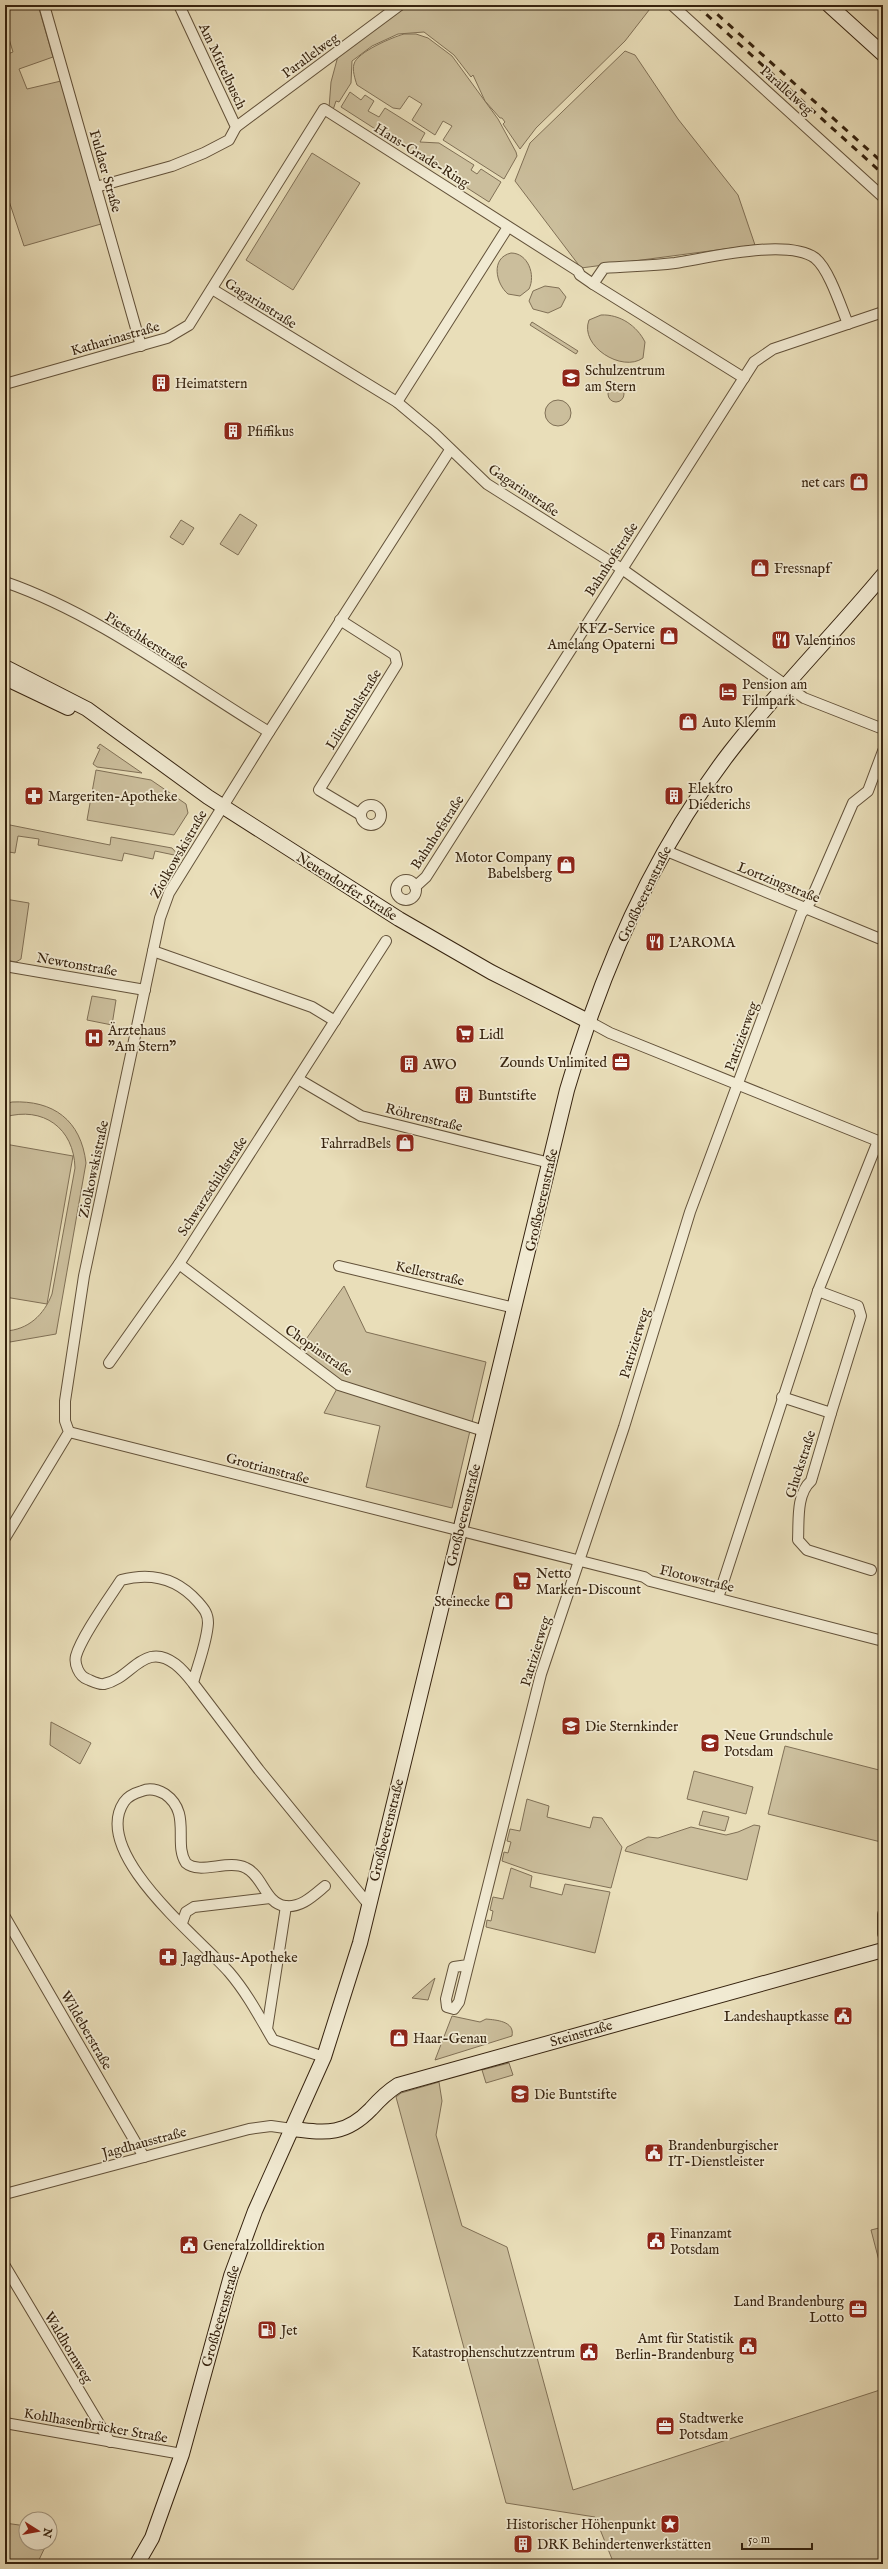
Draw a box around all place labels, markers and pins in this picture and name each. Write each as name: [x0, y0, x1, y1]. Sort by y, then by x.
place label: Schulzentrum am Stern: [585, 362, 665, 396]
school or university icon: Schulzentrum am Stern: [560, 367, 582, 389]
building icon: Heimatstern: [150, 372, 172, 394]
place label: Heimatstern: [175, 375, 248, 393]
building icon: Pfiffikus: [222, 420, 244, 442]
place label: Pfiffikus: [247, 423, 294, 441]
shop icon: net cars: [848, 471, 870, 493]
place label: net cars: [801, 474, 845, 492]
shop icon: Fressnapf: [749, 557, 771, 579]
place label: Fressnapf: [774, 560, 833, 578]
place label: KFZ-Service Amelang Opaterni: [547, 620, 656, 654]
shop icon: KFZ-Service Amelang Opaterni: [658, 625, 680, 647]
restaurant icon: Valentinos: [770, 629, 792, 651]
place label: Valentinos: [794, 632, 855, 650]
place label: Pension am Filmpark: [742, 676, 807, 710]
hotel icon: Pension am Filmpark: [717, 681, 739, 703]
shop icon: Auto Klemm: [677, 711, 699, 733]
place label: Auto Klemm: [701, 714, 776, 732]
place label: Elektro Diederichs: [688, 780, 751, 814]
pharmacy icon: Margeriten-Apotheke: [23, 785, 45, 807]
building icon: Elektro Diederichs: [663, 785, 685, 807]
place label: Margeriten-Apotheke: [48, 788, 178, 806]
place label: Motor Company Babelsberg: [455, 849, 552, 883]
shop icon: Motor Company Babelsberg: [555, 854, 577, 876]
restaurant icon: L'AROMA: [644, 931, 666, 953]
place label: L'AROMA: [669, 934, 736, 952]
place label: Ärztehaus "Am Stern": [107, 1021, 176, 1056]
supermarket icon: Lidl: [454, 1023, 476, 1045]
place label: Lidl: [479, 1026, 504, 1044]
hospital icon: Ärztehaus "Am Stern": [83, 1027, 105, 1049]
office icon: Zounds Unlimited: [610, 1051, 632, 1073]
building icon: AWO: [398, 1053, 420, 1075]
place label: Zounds Unlimited: [500, 1054, 608, 1072]
place label: AWO: [422, 1056, 457, 1074]
building icon: Buntstifte: [453, 1084, 475, 1106]
place label: Buntstifte: [478, 1087, 537, 1105]
shop icon: FahrradBels: [394, 1132, 416, 1154]
place label: FahrradBels: [321, 1135, 391, 1153]
place label: Netto Marken-Discount: [536, 1565, 641, 1599]
supermarket icon: Netto Marken-Discount: [511, 1570, 533, 1592]
shop icon: Steinecke: [493, 1590, 515, 1612]
place label: Steinecke: [434, 1593, 491, 1611]
school or university icon: Die Sternkinder: [560, 1715, 582, 1737]
place label: Die Sternkinder: [585, 1718, 678, 1736]
place label: Neue Grundschule Potsdam: [724, 1727, 834, 1761]
school or university icon: Neue Grundschule Potsdam: [699, 1732, 721, 1754]
pharmacy icon: Jagdhaus-Apotheke: [157, 1946, 179, 1968]
place label: Jagdhaus-Apotheke: [180, 1949, 298, 1967]
public building icon: Landeshauptkasse: [832, 2005, 854, 2027]
place label: Landeshauptkasse: [724, 2008, 830, 2026]
shop icon: Haar-Genau: [388, 2027, 410, 2049]
place label: Haar-Genau: [413, 2030, 487, 2048]
school or university icon: Die Buntstifte: [509, 2083, 531, 2105]
place label: Die Buntstifte: [534, 2086, 618, 2104]
place label: Brandenburgischer IT-Dienstleister: [668, 2137, 778, 2171]
public building icon: Brandenburgischer IT-Dienstleister: [643, 2142, 665, 2164]
place label: Finanzamt Potsdam: [670, 2225, 732, 2259]
public building icon: Finanzamt Potsdam: [645, 2230, 667, 2252]
public building icon: Generalzolldirektion: [178, 2234, 200, 2256]
place label: Generalzolldirektion: [203, 2237, 325, 2255]
place label: Land Brandenburg Lotto: [733, 2293, 844, 2327]
office icon: Land Brandenburg Lotto: [847, 2298, 869, 2320]
fuel station icon: Jet: [256, 2319, 278, 2341]
place label: Jet: [279, 2322, 298, 2340]
place label: Amt für Statistik Berlin-Brandenburg: [615, 2330, 735, 2364]
public building icon: Amt für Statistik Berlin-Brandenburg: [737, 2335, 759, 2357]
public building icon: Katastrophenschutzzentrum: [578, 2341, 600, 2363]
place label: Katastrophenschutzzentrum: [412, 2344, 575, 2362]
place label: Stadtwerke Potsdam: [679, 2410, 744, 2444]
office icon: Stadtwerke Potsdam: [654, 2415, 676, 2437]
place icon: Historischer Höhenpunkt: [659, 2513, 681, 2535]
place label: Historischer Höhenpunkt: [506, 2516, 656, 2534]
building icon: DRK Behindertenwerkstätten: [512, 2533, 534, 2555]
place label: DRK Behindertenwerkstätten: [537, 2536, 712, 2554]

